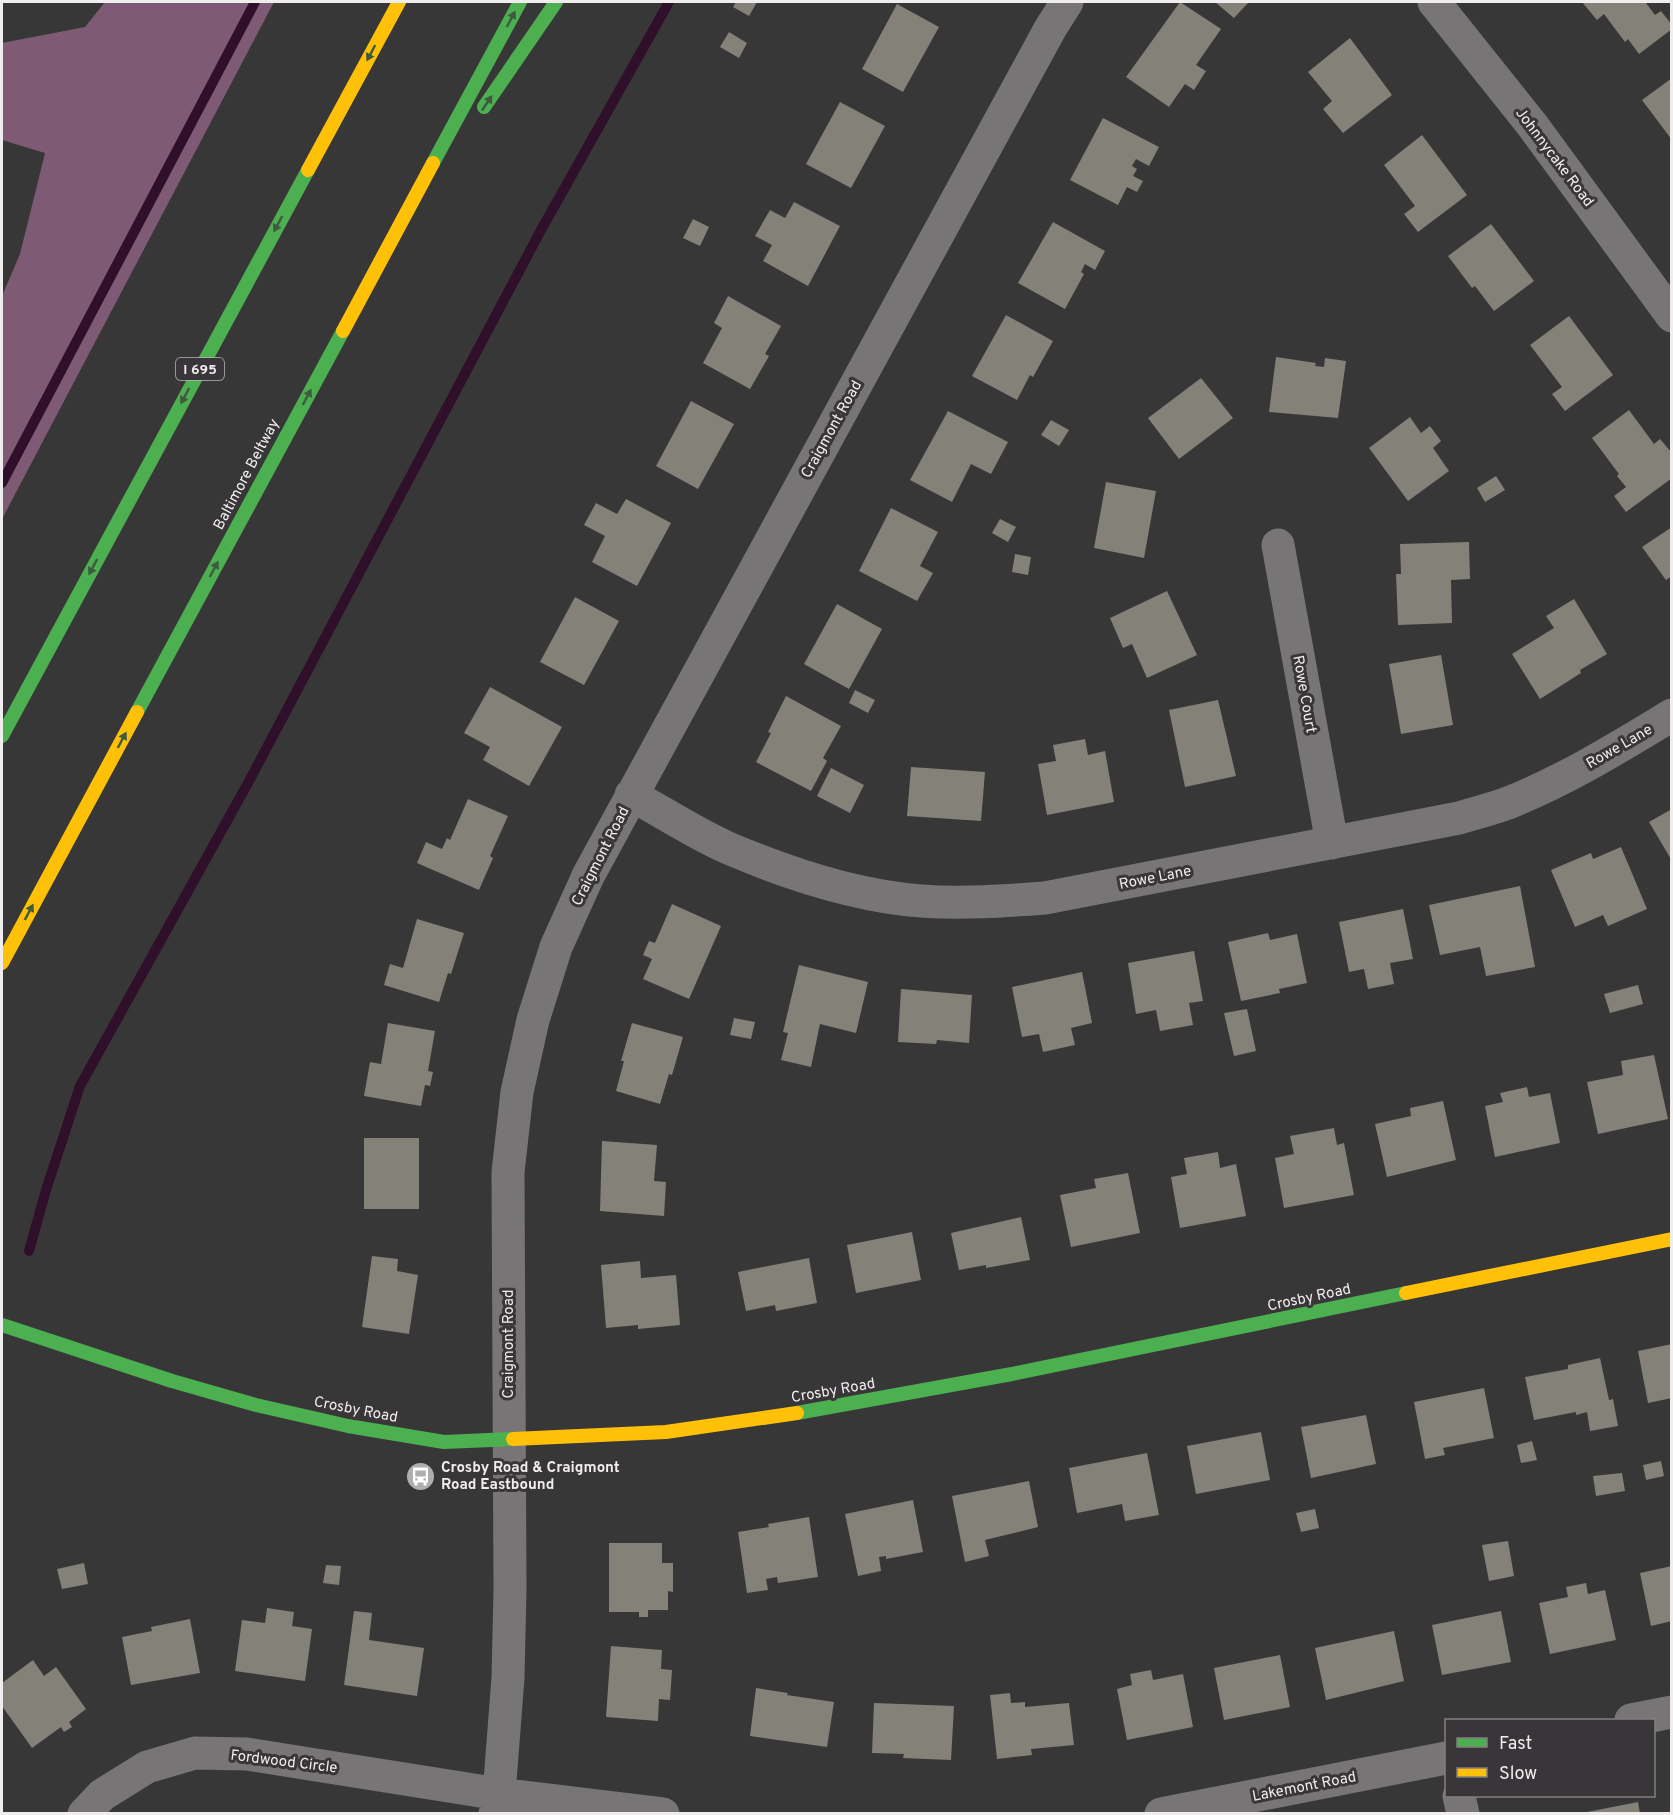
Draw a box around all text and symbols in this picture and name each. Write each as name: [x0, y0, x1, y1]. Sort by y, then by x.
one-way arrow: [506, 10, 516, 27]
one-way arrow: [366, 45, 376, 62]
one-way arrow: [481, 95, 493, 111]
street label: Johnnycake Road: [1510, 105, 1597, 211]
one-way arrow: [273, 216, 283, 233]
road number: I 695: [176, 358, 224, 380]
street label: Craigmont Road: [798, 378, 867, 482]
one-way arrow: [181, 387, 191, 405]
one-way arrow: [302, 388, 312, 405]
street label: Baltimore Beltway: [210, 416, 285, 533]
one-way arrow: [88, 559, 98, 576]
one-way arrow: [209, 560, 219, 577]
street label: Rowe Court: [1287, 654, 1320, 735]
street label: Rowe Lane: [1583, 721, 1656, 774]
one-way arrow: [117, 731, 127, 748]
street label: Craigmont Road: [568, 804, 635, 909]
street label: Rowe Lane: [1118, 862, 1193, 895]
one-way arrow: [24, 903, 34, 920]
street label: Crosby Road: [1266, 1280, 1353, 1317]
street label: Craigmont Road: [500, 1290, 519, 1398]
street label: Crosby Road: [790, 1375, 877, 1408]
street label: Crosby Road: [312, 1393, 399, 1428]
place label: Crosby Road & Craigmont Road Eastbound: [441, 1459, 620, 1495]
bus stop icon: Crosby Road & Craigmont Road Eastbound: [404, 1460, 436, 1492]
legend: [1445, 1719, 1655, 1797]
text: Fast: [1499, 1733, 1532, 1756]
street label: Fordwood Circle: [229, 1747, 338, 1778]
text: Slow: [1499, 1763, 1537, 1786]
street label: Lakemont Road: [1251, 1768, 1358, 1807]

